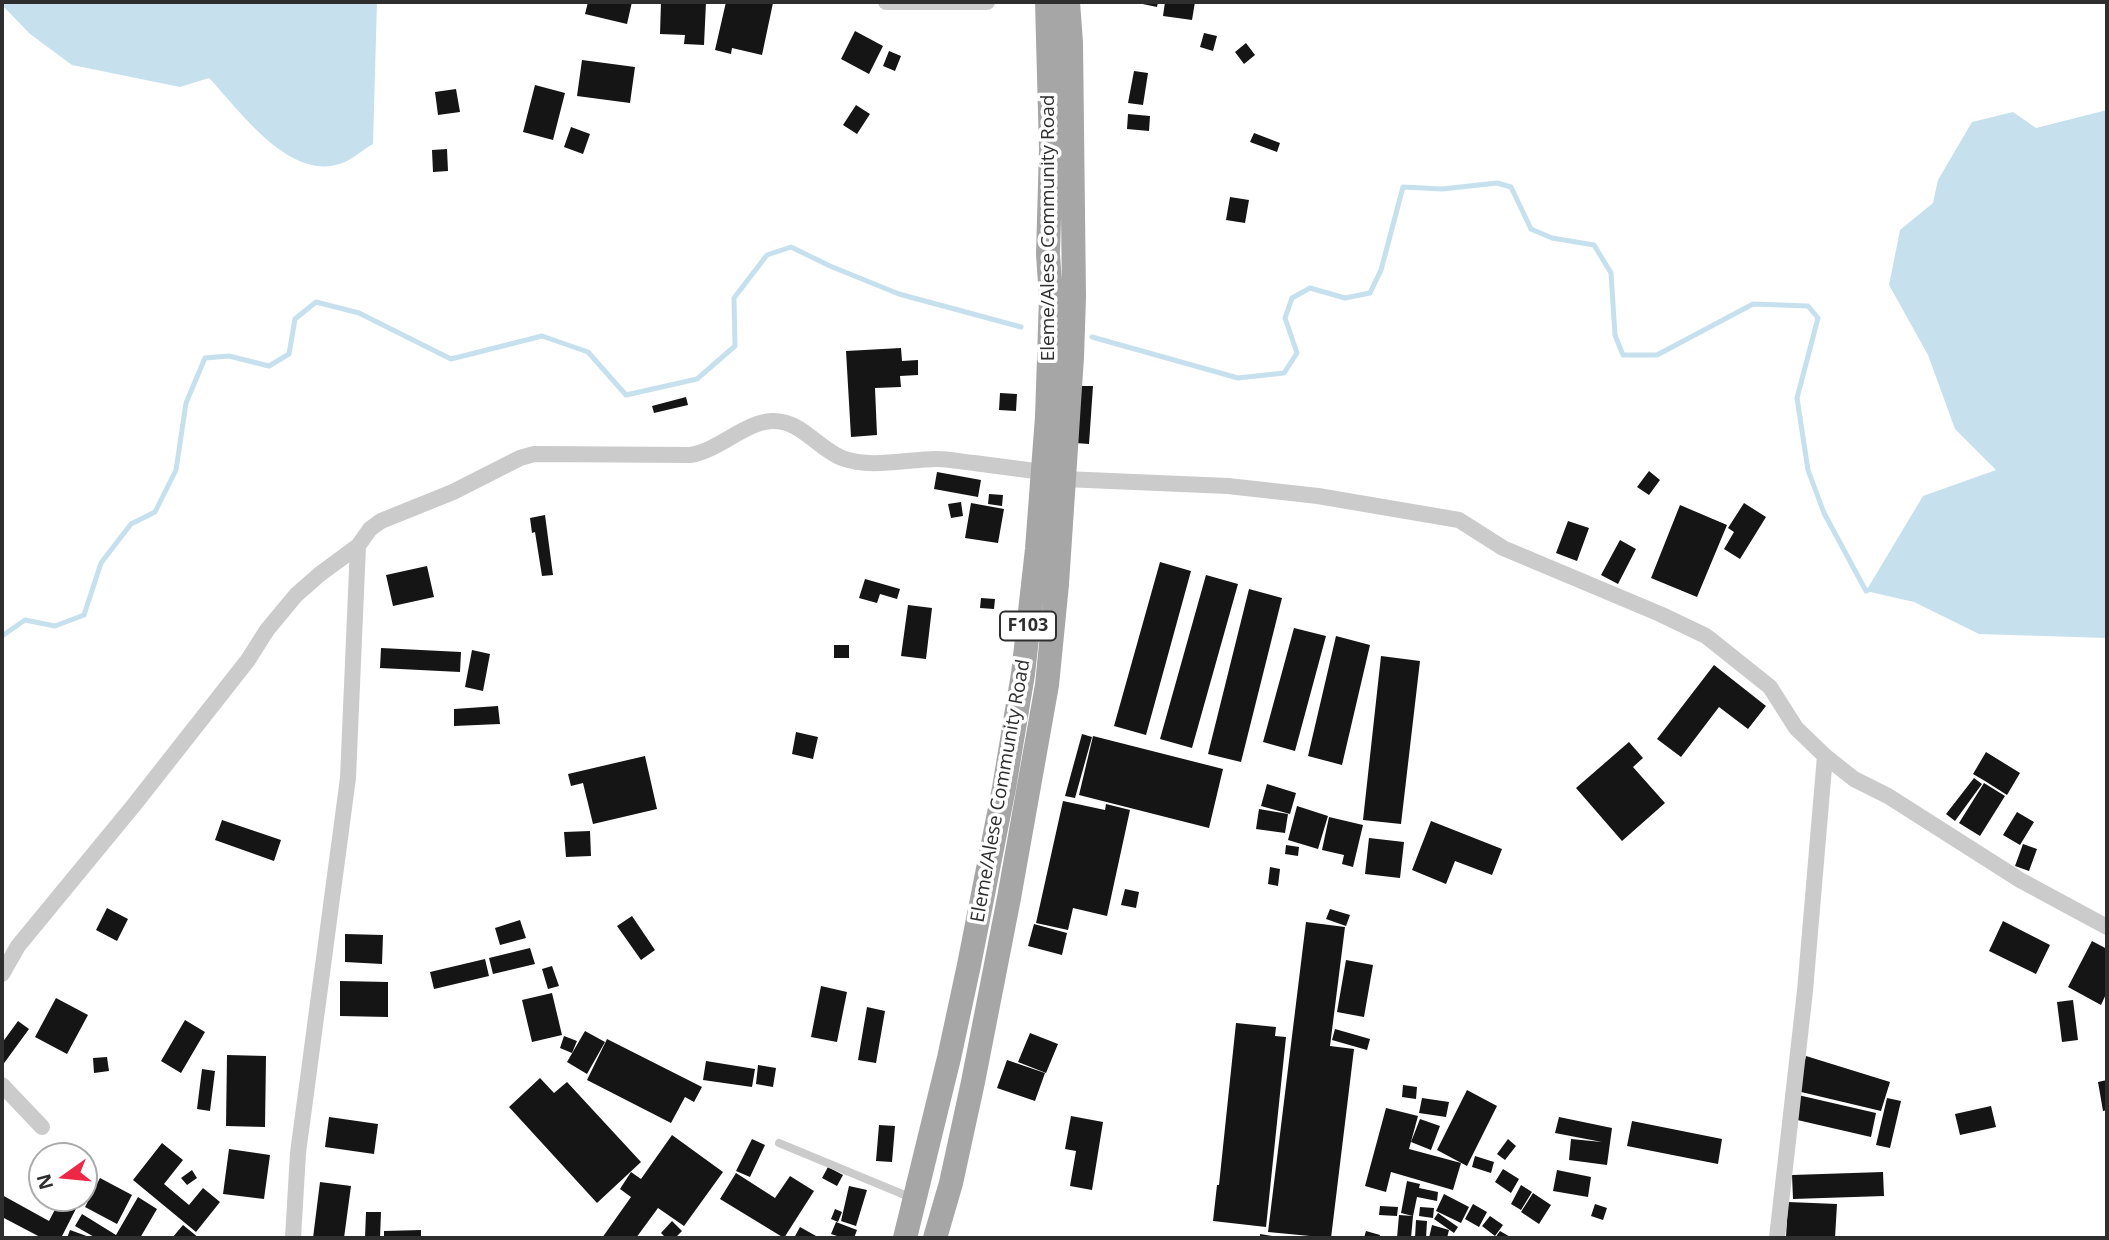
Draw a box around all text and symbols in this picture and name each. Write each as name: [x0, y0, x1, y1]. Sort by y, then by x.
street label: Eleme/Alese Community Road: [1038, 95, 1060, 361]
road number: F103: [1000, 612, 1056, 640]
street label: Eleme/Alese Community Road: [967, 658, 1035, 924]
north arrow: [28, 1142, 98, 1212]
text: N: [30, 1171, 59, 1193]

